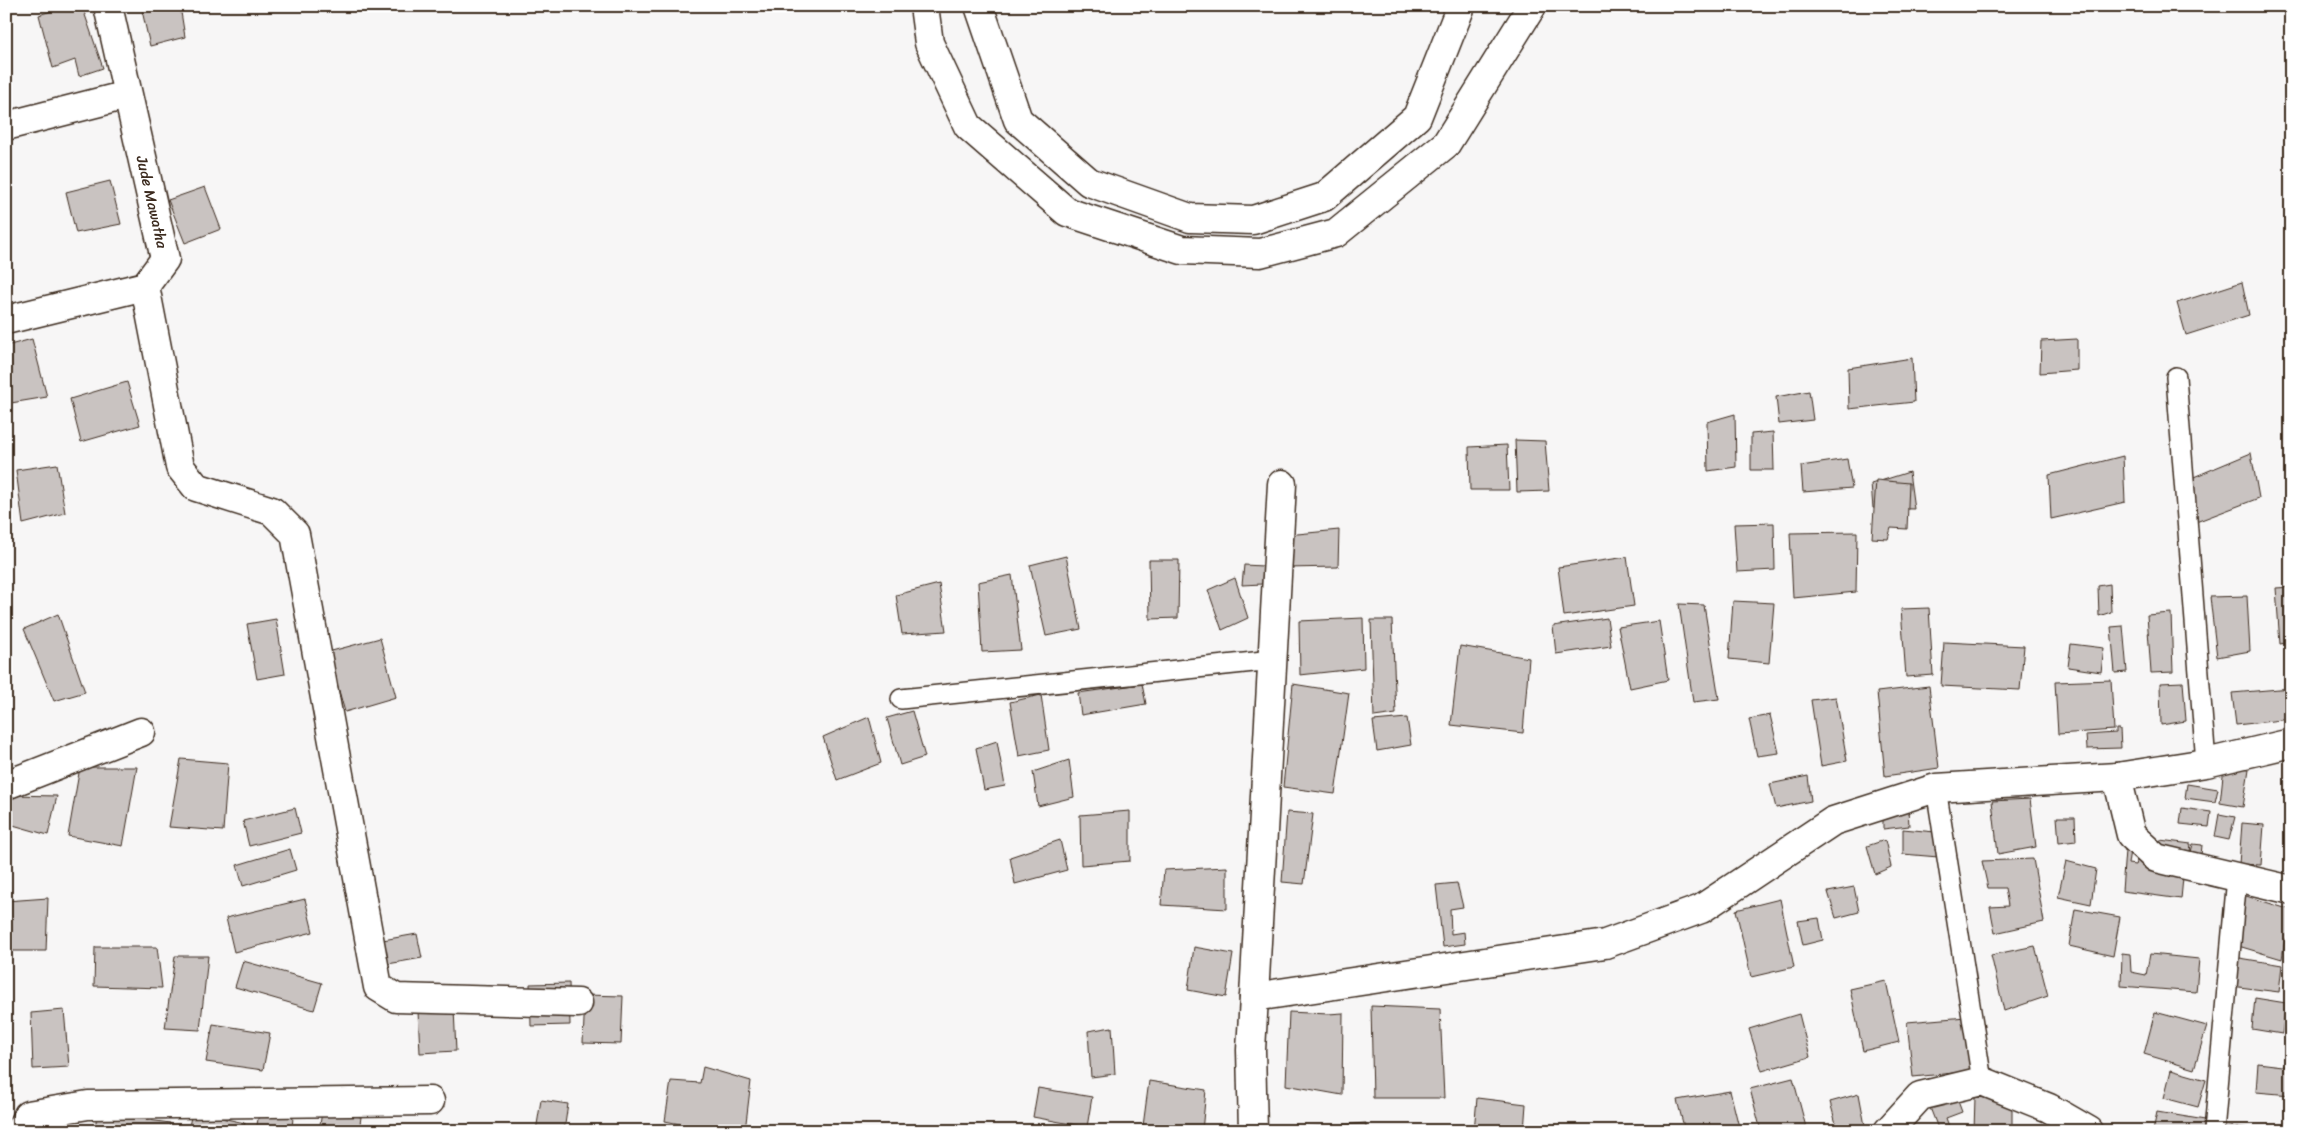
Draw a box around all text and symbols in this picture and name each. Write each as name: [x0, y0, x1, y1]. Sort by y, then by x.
street label: Jude Mawatha: [129, 152, 175, 251]

